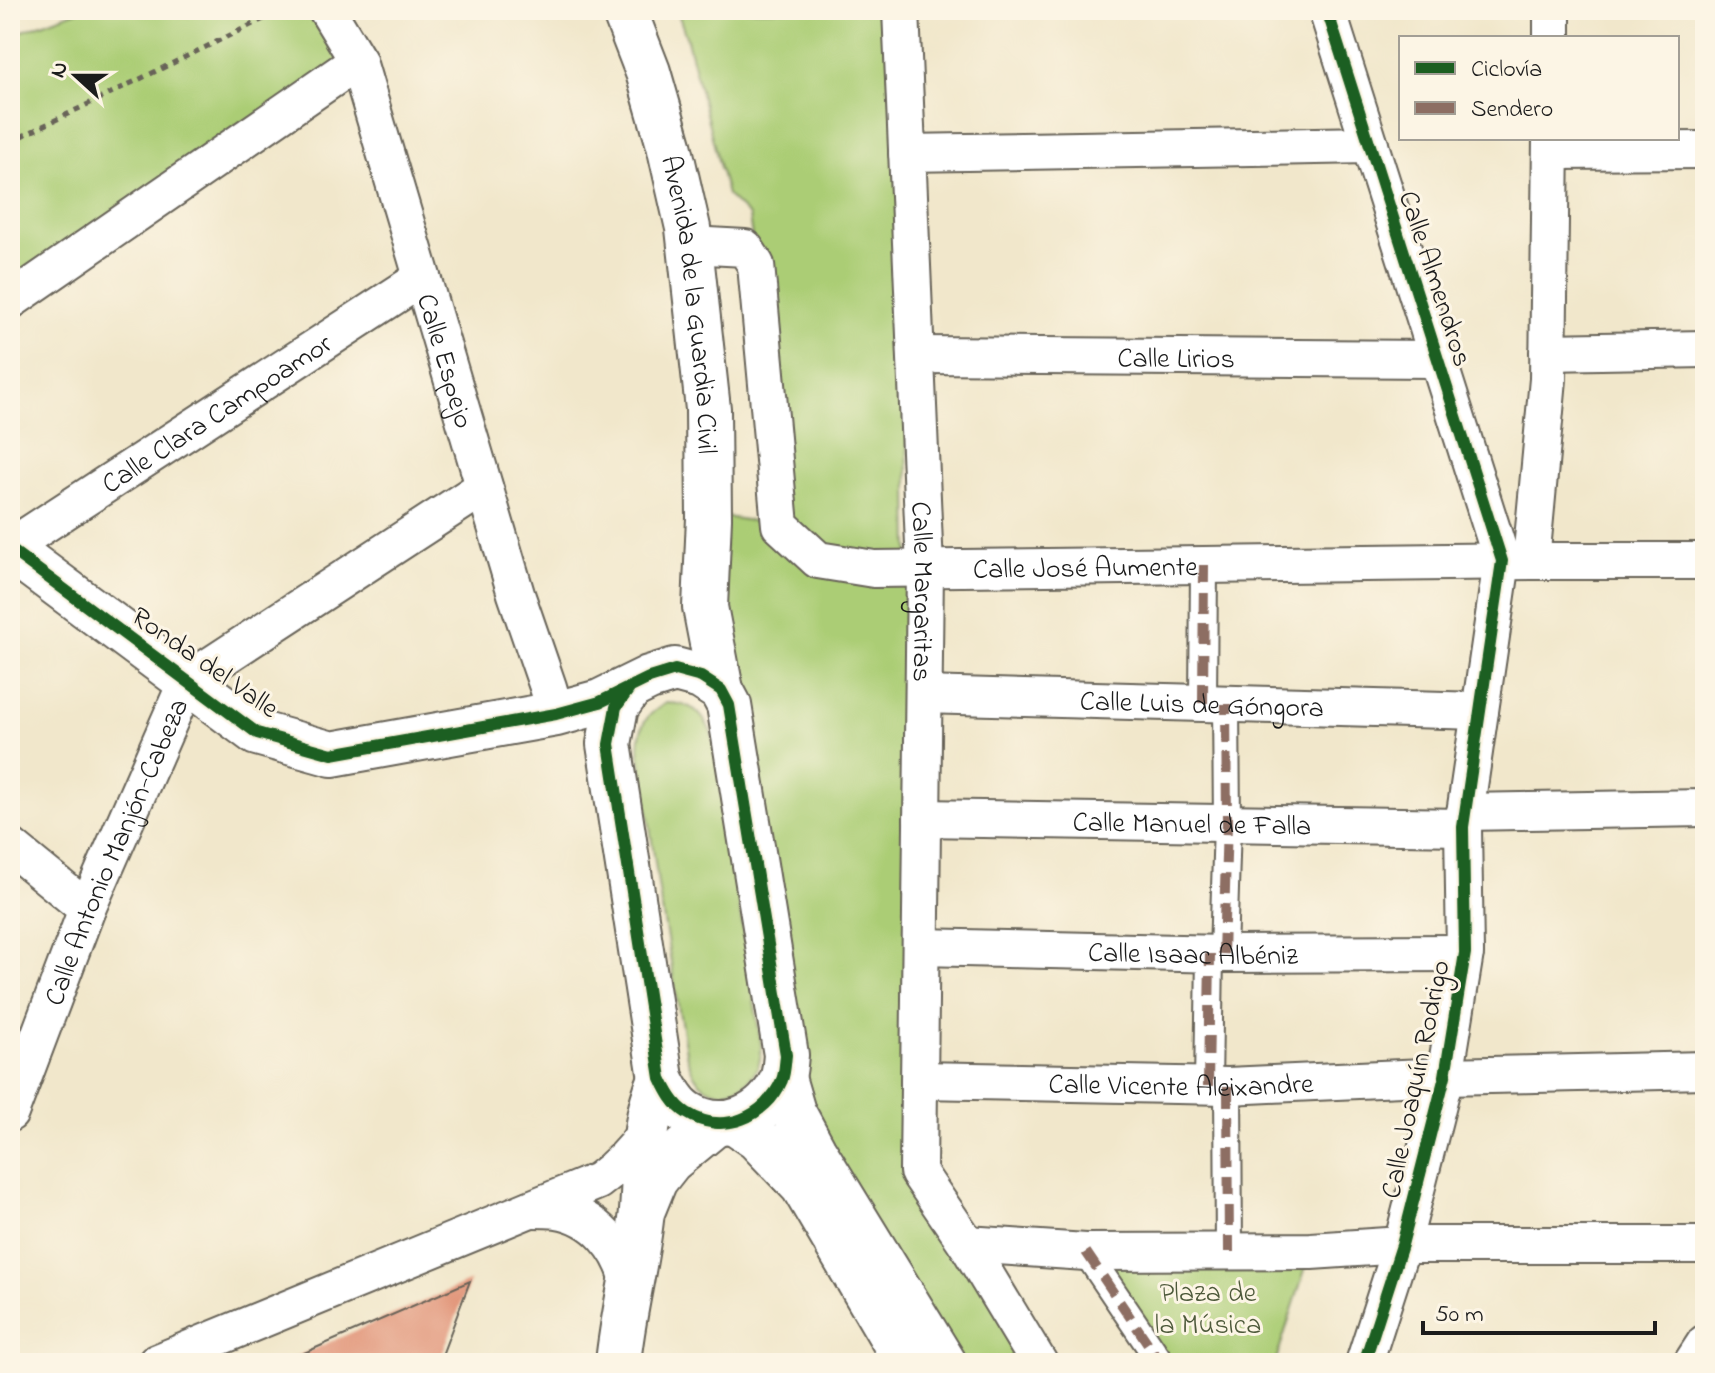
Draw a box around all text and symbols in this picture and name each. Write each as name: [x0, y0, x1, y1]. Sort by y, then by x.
north arrow: [36, 36, 116, 116]
legend: [1399, 36, 1679, 140]
text: Ciclovía: [1471, 53, 1542, 88]
text: N: [43, 57, 78, 83]
text: Sendero: [1471, 93, 1553, 128]
street label: Avenida de la Guardia Civil: [648, 152, 725, 454]
street label: Calle Almendros: [1386, 186, 1481, 372]
street label: Calle Espejo: [404, 289, 483, 434]
street label: Calle Clara Campoamor: [95, 325, 341, 506]
street label: Calle Lirios: [1117, 340, 1235, 381]
street label: Calle Margaritas: [898, 501, 942, 682]
street label: Calle José Aumente: [973, 548, 1198, 592]
street label: Ronda del Valle: [122, 598, 287, 730]
street label: Calle Luis de Góngora: [1079, 682, 1325, 731]
street label: Calle Antonio Manjón-Cabeza: [35, 692, 201, 1012]
street label: Calle Manuel de Falla: [1072, 804, 1312, 848]
street label: Calle Isaac Albéniz: [1087, 934, 1298, 978]
street label: Calle Joaquín Rodrigo: [1372, 957, 1463, 1203]
street label: Calle Vicente Aleixandre: [1048, 1065, 1315, 1110]
park label: Plaza de la Música: [1155, 1274, 1261, 1347]
scale bar: [1423, 1285, 1655, 1335]
text: 50 m: [1435, 1298, 1484, 1333]

